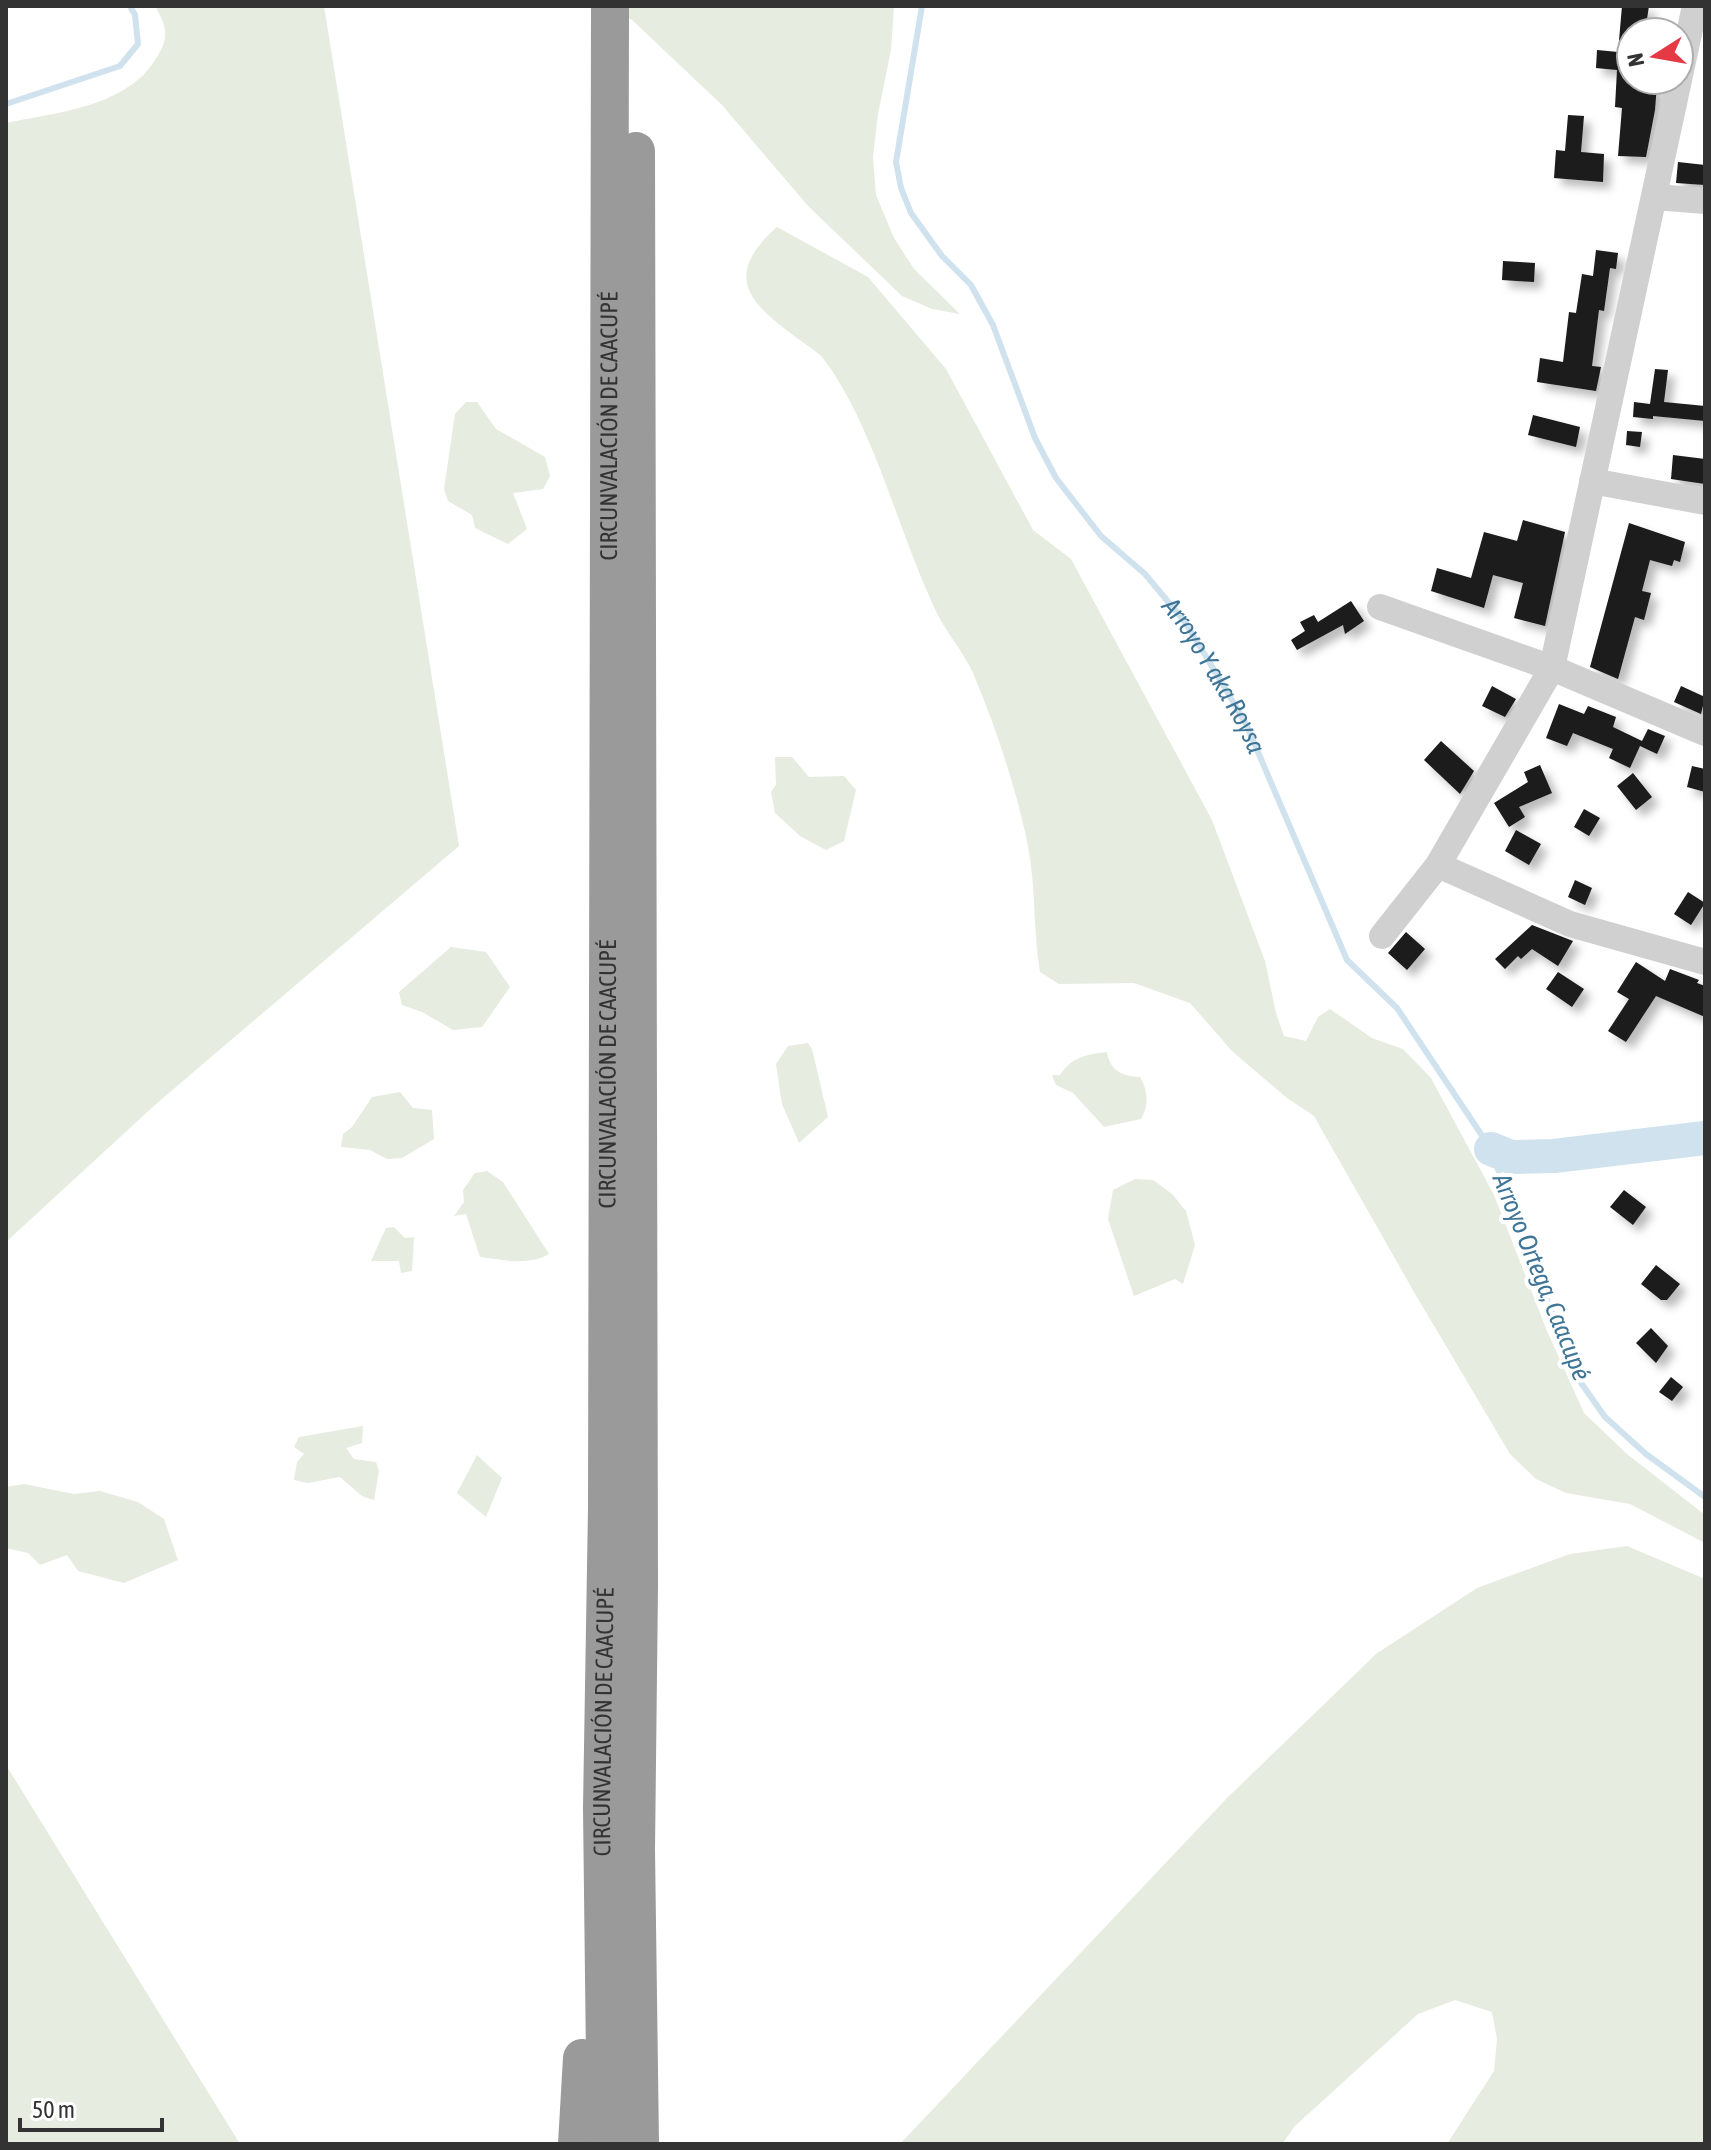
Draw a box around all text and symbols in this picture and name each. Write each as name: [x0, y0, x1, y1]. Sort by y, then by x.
north arrow: [1615, 16, 1695, 96]
text: N: [1621, 51, 1649, 69]
street label: CIRCUNVALACIÓN DE CAACUPÉ: [595, 292, 622, 560]
water label: Arroyo Y aka Roysa: [1155, 591, 1272, 758]
street label: CIRCUNVALACIÓN DE CAACUPÉ: [594, 940, 621, 1208]
water label: Arroyo Ortega, Caacupé: [1486, 1168, 1597, 1385]
street label: CIRCUNVALACIÓN DE CAACUPÉ: [588, 1587, 619, 1857]
scale bar: [20, 2082, 162, 2132]
text: 50 m: [32, 2096, 75, 2123]

